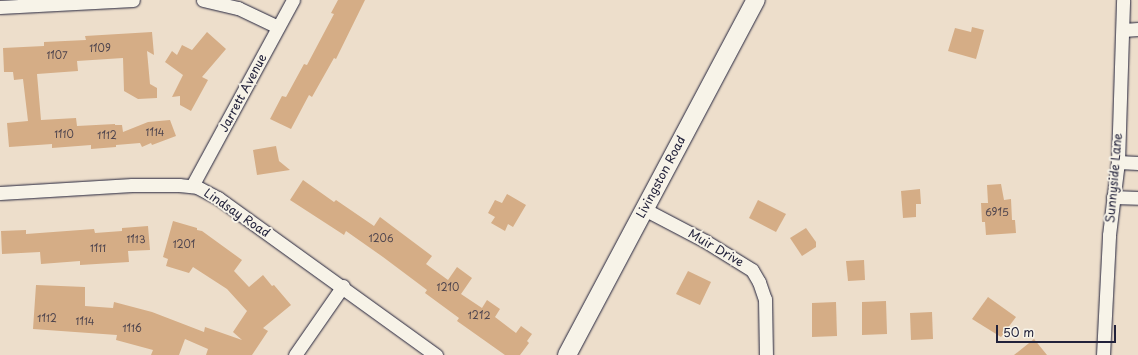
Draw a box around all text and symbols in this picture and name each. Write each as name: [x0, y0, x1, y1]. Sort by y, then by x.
house number: 1109: [89, 42, 111, 54]
house number: 1107: [46, 49, 68, 61]
street label: Jarrett Avenue: [216, 52, 270, 134]
house number: 1114: [146, 126, 164, 138]
house number: 1110: [54, 128, 74, 140]
house number: 1112: [97, 129, 117, 141]
street label: Sunnyside Lane: [1103, 132, 1125, 224]
street label: Livingston Road: [633, 134, 689, 220]
street label: Lindsay Road: [201, 185, 273, 241]
house number: 6915: [985, 206, 1009, 218]
street label: Muir Drive: [686, 226, 746, 270]
house number: 1206: [369, 232, 393, 244]
house number: 1113: [126, 233, 146, 245]
house number: 1201: [173, 238, 195, 250]
house number: 1111: [90, 242, 106, 254]
house number: 1210: [437, 281, 459, 293]
house number: 1212: [468, 309, 490, 321]
house number: 1112: [37, 312, 57, 324]
house number: 1114: [76, 315, 94, 327]
scale bar: [998, 317, 1118, 343]
house number: 1116: [122, 322, 142, 334]
text: 50 m: [1003, 323, 1034, 341]

